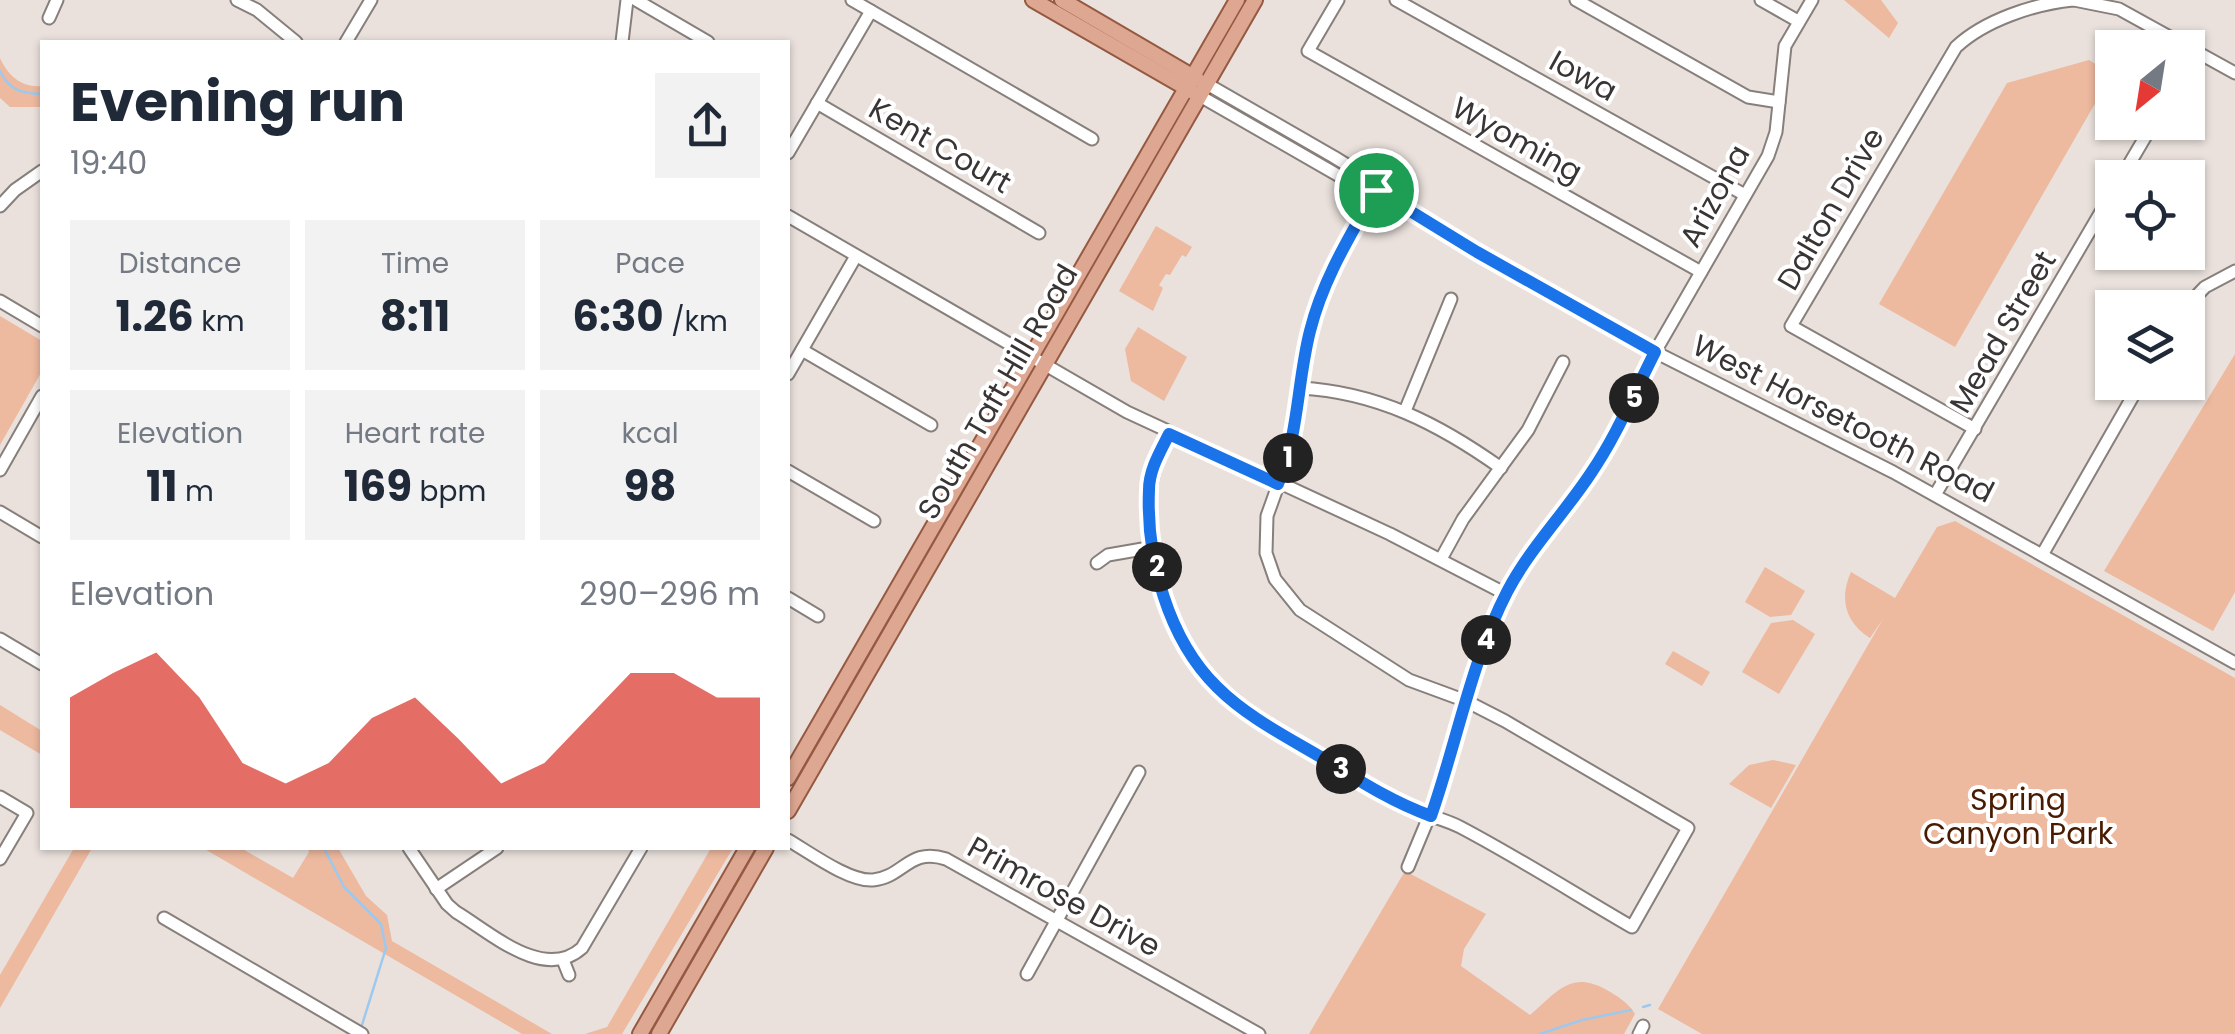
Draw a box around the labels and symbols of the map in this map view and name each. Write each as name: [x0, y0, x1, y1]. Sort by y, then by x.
north arrow: [2095, 30, 2205, 140]
street label: Iowa: [1542, 39, 1625, 112]
street label: Wyoming: [1444, 86, 1590, 193]
street label: Kent Court: [861, 87, 1020, 204]
street label: Dalton Drive: [1767, 119, 1895, 298]
street label: Arizona: [1669, 137, 1760, 255]
pin: [1334, 148, 1419, 233]
street label: Mead Street: [1939, 243, 2066, 421]
street label: South Taft Hill Road: [907, 256, 1088, 527]
street label: West Horsetooth Road: [1685, 324, 2001, 513]
pin: 5: [1609, 373, 1659, 423]
pin: 1: [1263, 433, 1313, 483]
pin: 2: [1132, 542, 1182, 592]
pin: 4: [1461, 615, 1511, 665]
pin: 3: [1316, 744, 1366, 794]
park label: Spring Canyon Park: [1923, 778, 2114, 855]
street label: Primrose Drive: [960, 826, 1169, 967]

